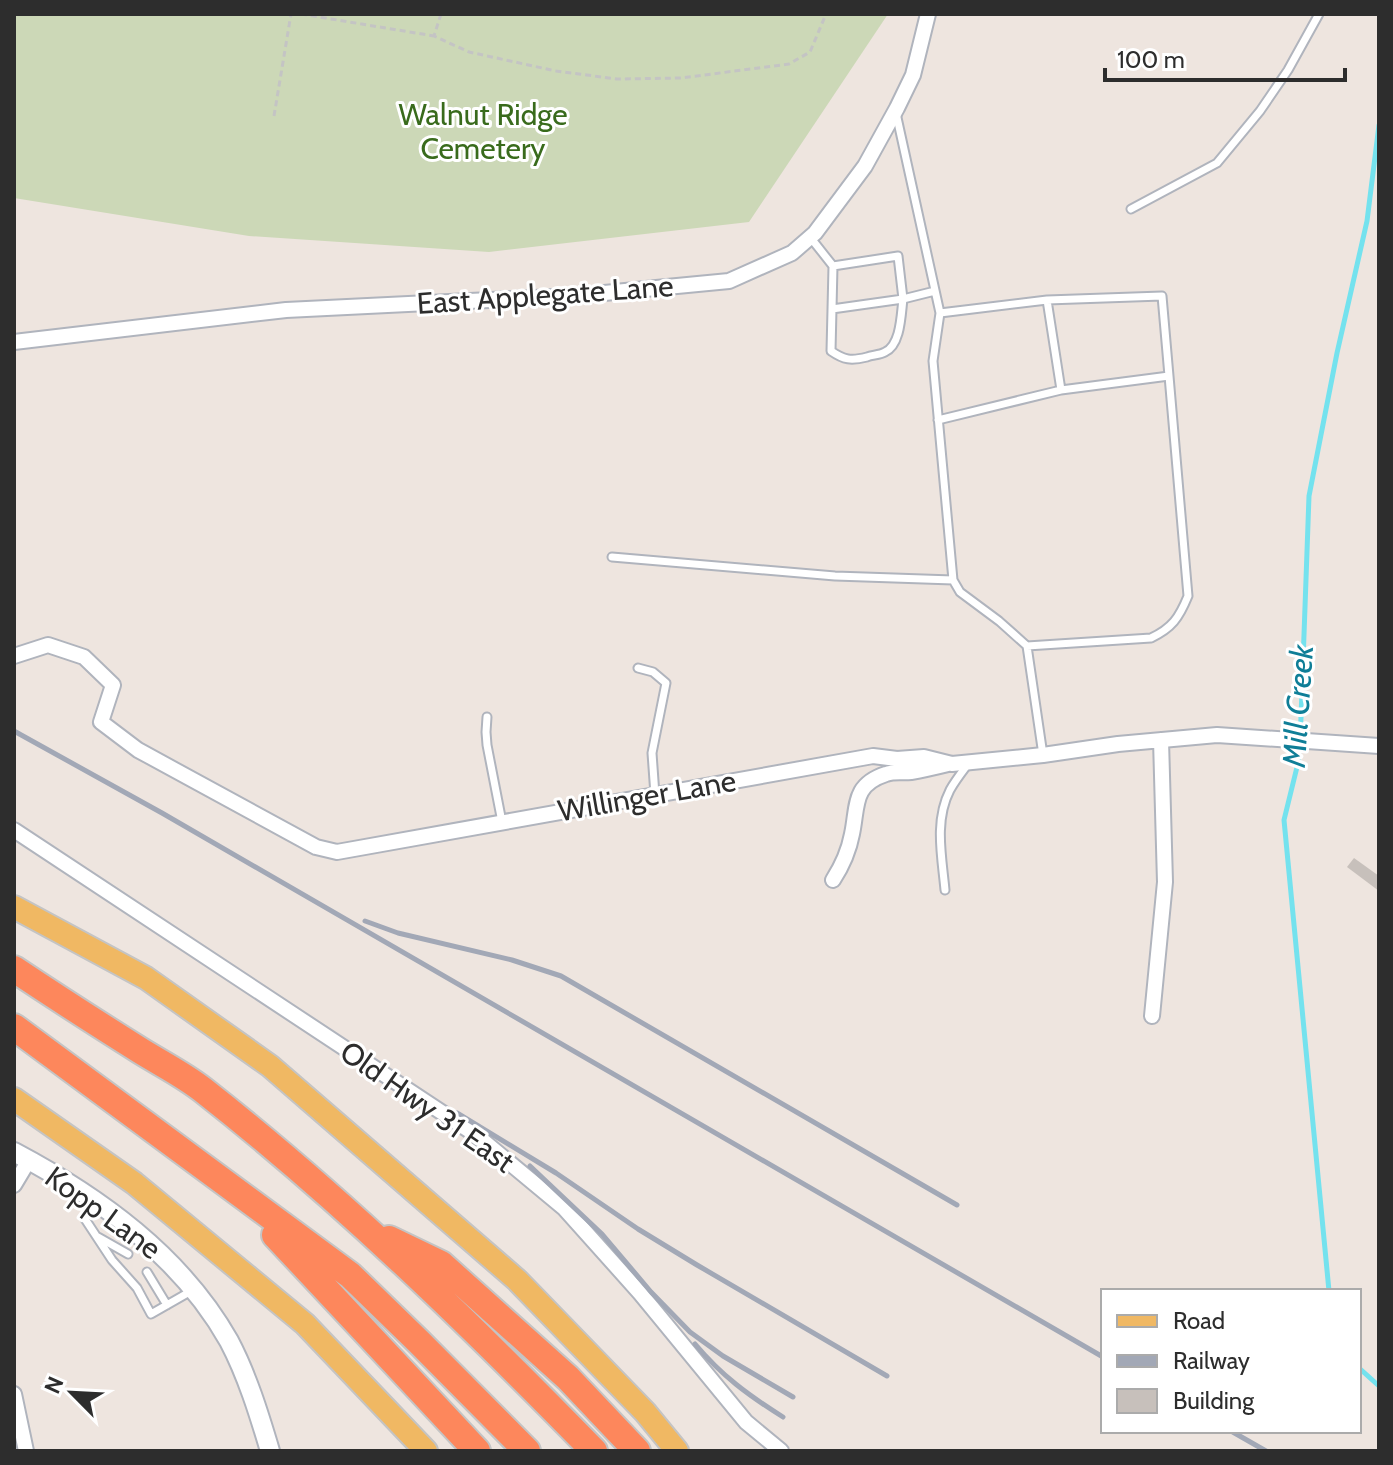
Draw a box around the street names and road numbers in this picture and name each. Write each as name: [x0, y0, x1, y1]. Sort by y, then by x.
street label: East Applegate Lane: [415, 267, 675, 322]
street label: Willinger Lane: [555, 762, 739, 829]
street label: Old Hwy 31 East: [333, 1033, 522, 1180]
street label: Kopp Lane: [38, 1158, 168, 1267]

